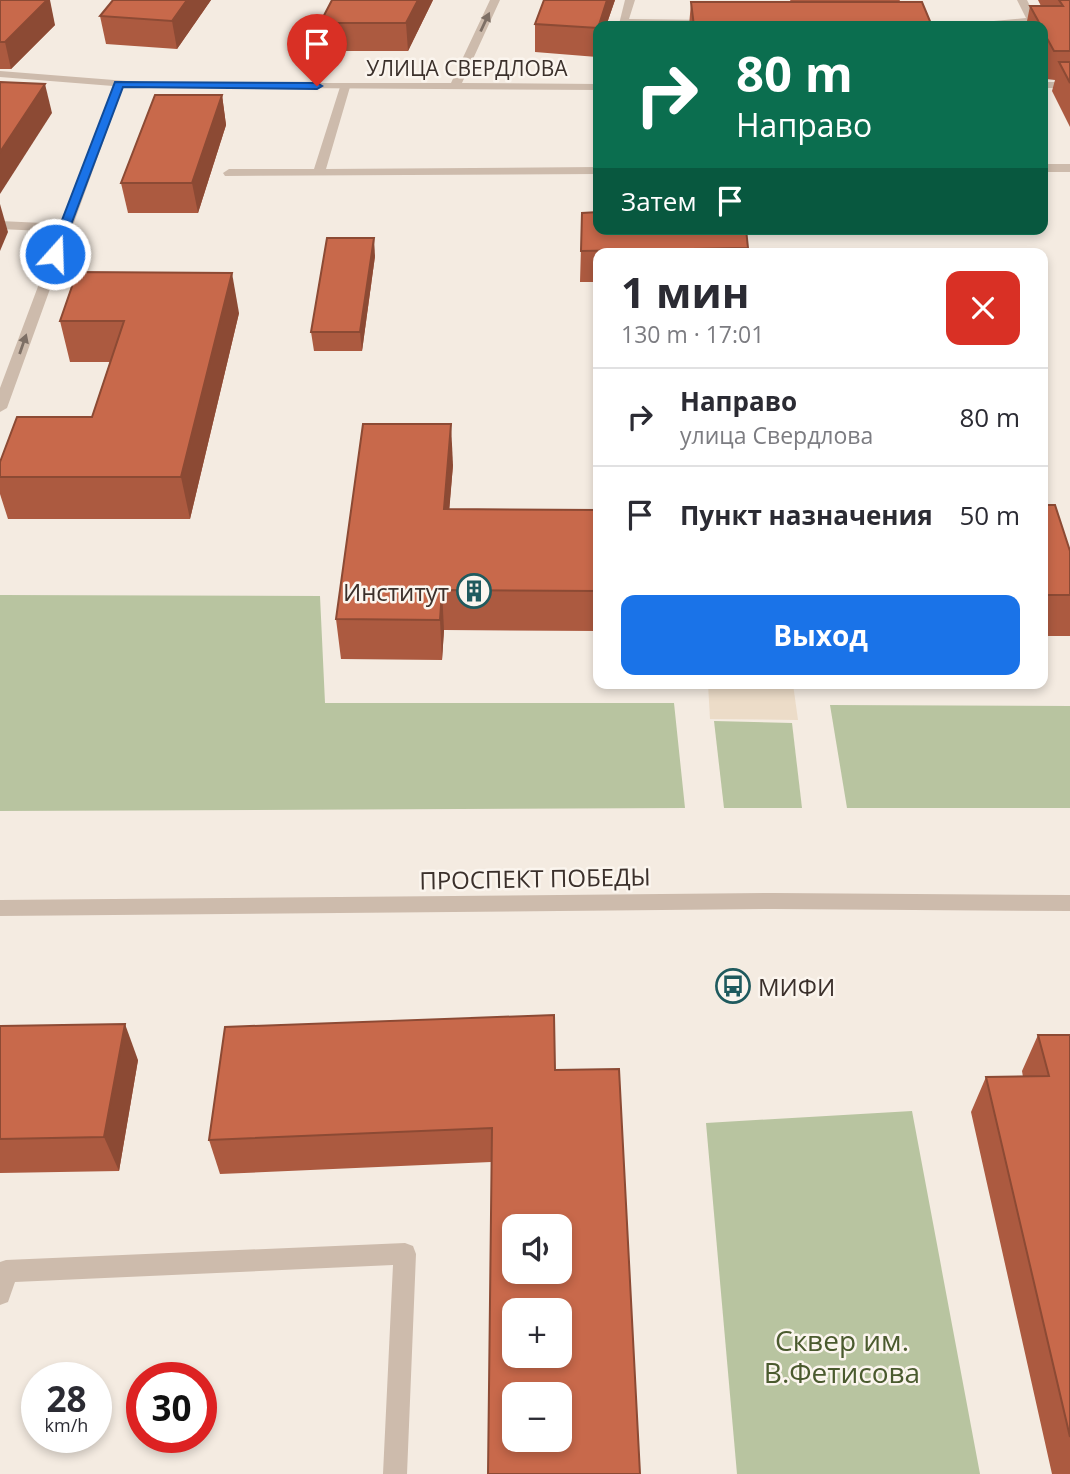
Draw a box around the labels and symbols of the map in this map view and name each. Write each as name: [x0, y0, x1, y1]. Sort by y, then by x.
one-way arrow: [479, 11, 490, 32]
pin: [287, 14, 347, 86]
street label: УЛИЦА СВЕРДЛОВА: [366, 54, 568, 82]
position arrow: [18, 217, 92, 291]
one-way arrow: [18, 333, 29, 354]
building icon: Институт: [455, 572, 493, 610]
place label: Институт: [343, 575, 449, 608]
street label: ПРОСПЕКТ ПОБЕДЫ: [419, 859, 651, 897]
bus stop icon: МИФИ: [714, 967, 752, 1005]
place label: МИФИ: [758, 970, 835, 1003]
park label: Сквер им. В.Фетисова: [764, 1321, 920, 1391]
speed limit sign: 30: [126, 1362, 217, 1453]

